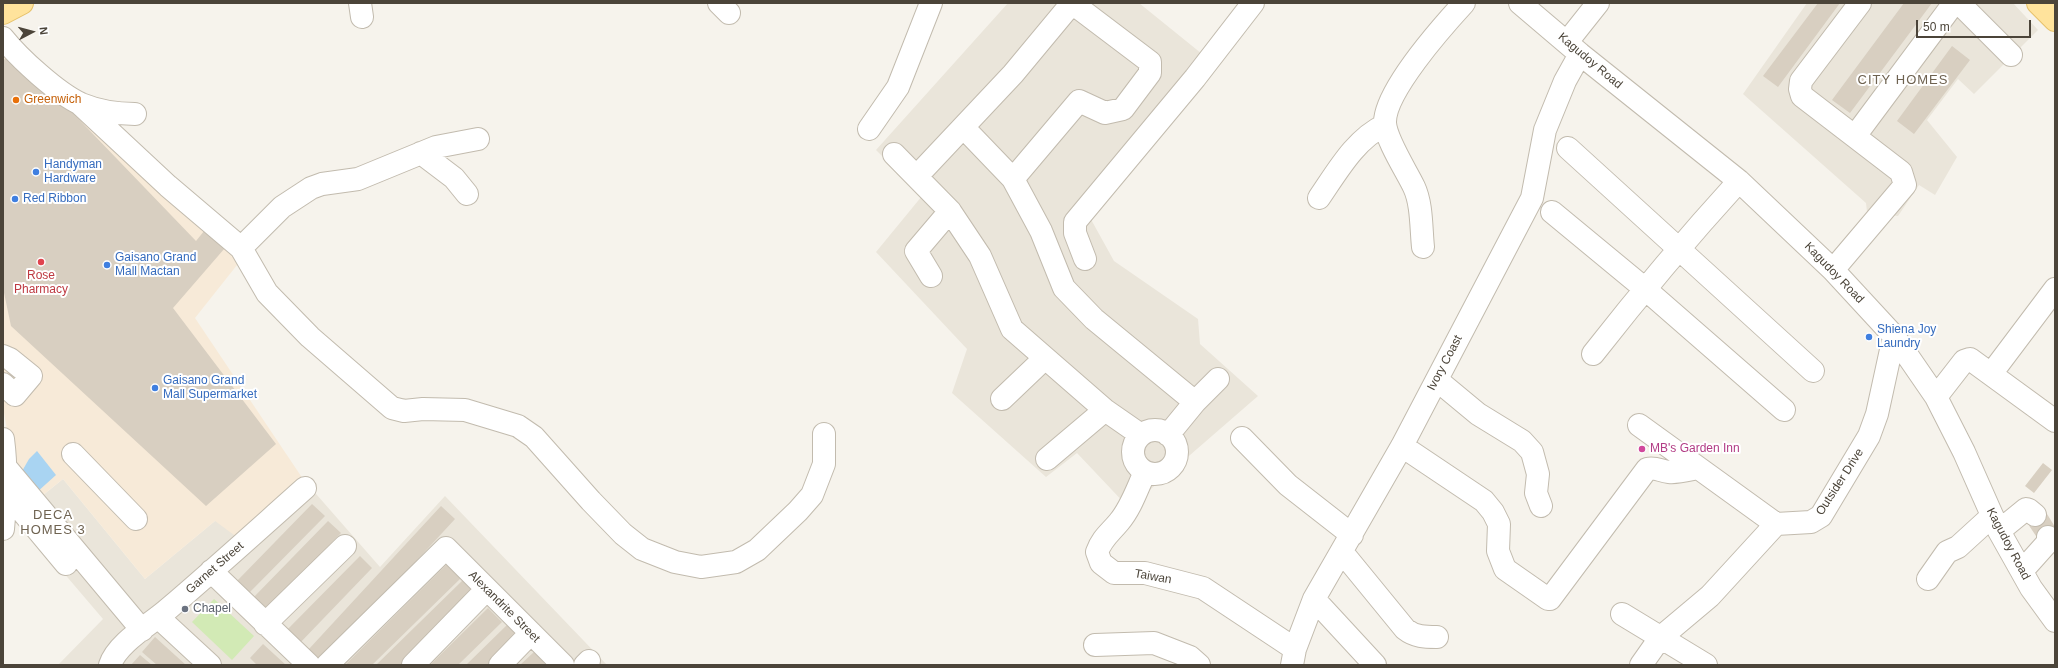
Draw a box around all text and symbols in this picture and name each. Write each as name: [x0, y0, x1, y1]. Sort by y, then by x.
north arrow: [12, 12, 52, 52]
scale bar: [1918, 12, 2033, 38]
text: 50 m: [1923, 20, 1950, 34]
text: N: [38, 26, 50, 35]
street label: Kagudoy Road: [1555, 30, 1625, 92]
district label: CITY HOMES: [1858, 72, 1948, 88]
place label: Greenwich: [24, 93, 81, 107]
marker: Greenwich: [11, 95, 21, 105]
place label: Handyman Hardware: [44, 158, 102, 186]
marker: Handyman Hardware: [31, 167, 41, 177]
place label: Red Ribbon: [23, 192, 86, 206]
marker: Red Ribbon: [10, 194, 20, 204]
street label: Kagudoy Road: [1801, 239, 1867, 307]
place label: Gaisano Grand Mall Mactan: [115, 251, 196, 279]
marker: Rose Pharmacy: [36, 257, 46, 267]
marker: Gaisano Grand Mall Mactan: [102, 260, 112, 270]
place label: Rose Pharmacy: [14, 269, 68, 297]
place label: Shiena Joy Laundry: [1877, 323, 1936, 351]
marker: Shiena Joy Laundry: [1864, 332, 1874, 342]
street label: Ivory Coast: [1424, 333, 1466, 393]
place label: Gaisano Grand Mall Supermarket: [163, 374, 257, 402]
marker: Gaisano Grand Mall Supermarket: [150, 383, 160, 393]
place label: MB's Garden Inn: [1650, 442, 1740, 456]
marker: MB's Garden Inn: [1637, 444, 1647, 454]
street label: Outsider Drive: [1813, 446, 1867, 518]
street label: Kagudoy Road: [1983, 506, 2033, 582]
district label: DECA HOMES 3: [20, 507, 86, 538]
street label: Garnet Street: [183, 539, 247, 597]
street label: Taiwan: [1133, 567, 1173, 587]
street label: Alexandrite Street: [465, 568, 543, 646]
place label: Chapel: [193, 602, 231, 616]
marker: Chapel: [180, 604, 190, 614]

